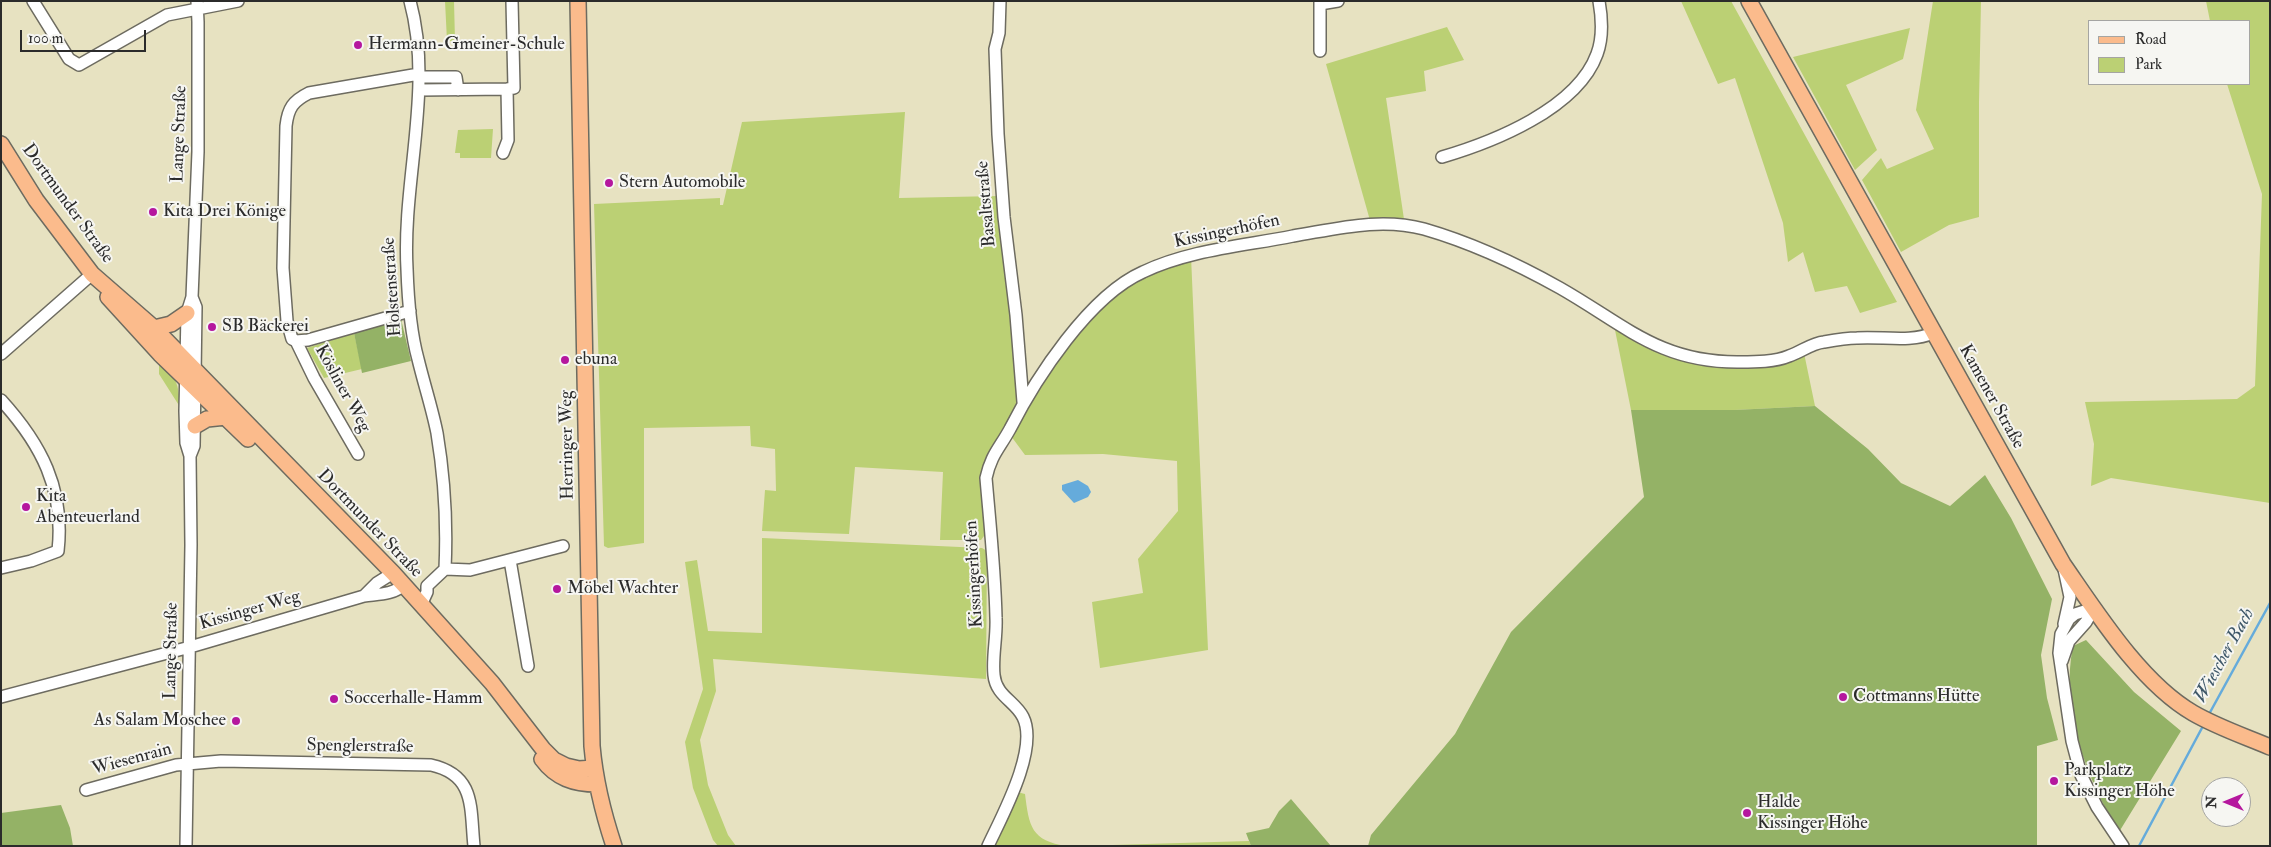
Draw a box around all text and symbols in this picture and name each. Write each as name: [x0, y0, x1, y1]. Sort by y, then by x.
scale bar: [22, 20, 149, 52]
legend: [2088, 20, 2251, 85]
text: 100 m: [28, 29, 63, 48]
text: Road: [2135, 30, 2166, 49]
place label: Hermann-Gmeiner-Schule: [368, 34, 565, 56]
marker: Hermann-Gmeiner-Schule: [352, 39, 364, 51]
text: Park: [2135, 55, 2162, 74]
street label: Lange Straße: [168, 85, 192, 183]
street label: Dortmunder Straße: [16, 140, 118, 268]
street label: Basaltstraße: [972, 160, 1002, 248]
place label: Stern Automobile: [619, 172, 745, 194]
marker: Stern Automobile: [603, 177, 615, 189]
place label: Kita Drei Könige: [163, 201, 286, 223]
marker: Kita Drei Könige: [147, 206, 159, 218]
street label: Kissingerhöfen: [1172, 210, 1282, 254]
street label: Holstenstraße: [379, 236, 407, 338]
place label: SB Bäckerei: [222, 316, 309, 338]
marker: SB Bäckerei: [206, 321, 218, 333]
street label: Kösliner Weg: [309, 341, 375, 437]
street label: Kamener Straße: [1953, 341, 2029, 453]
place label: ebuna: [575, 349, 617, 371]
marker: ebuna: [559, 354, 571, 366]
street label: Herringer Weg: [556, 390, 580, 500]
street label: Dortmunder Straße: [312, 465, 426, 583]
place label: Kita Abenteuerland: [36, 486, 140, 528]
marker: Kita Abenteuerland: [20, 501, 32, 513]
street label: Kissingerhöfen: [961, 520, 989, 628]
place label: Möbel Wachter: [567, 578, 678, 600]
marker: Möbel Wachter: [551, 583, 563, 595]
street label: Kissinger Weg: [197, 586, 303, 636]
street label: Lange Straße: [160, 602, 184, 700]
water label: Wiescher Bach: [2190, 605, 2260, 707]
place label: Cottmanns Hütte: [1853, 686, 1979, 708]
place label: Soccerhalle-Hamm: [344, 688, 483, 710]
marker: Cottmanns Hütte: [1837, 691, 1849, 703]
marker: Soccerhalle-Hamm: [328, 693, 340, 705]
place label: As Salam Moschee: [94, 710, 226, 732]
marker: As Salam Moschee: [230, 715, 242, 727]
street label: Spenglerstraße: [306, 735, 414, 759]
street label: Wiesenrain: [90, 739, 174, 781]
place label: Parkplatz Kissinger Höhe: [2064, 760, 2175, 802]
marker: Parkplatz Kissinger Höhe: [2048, 775, 2060, 787]
north arrow: [2201, 777, 2251, 827]
place label: Halde Kissinger Höhe: [1757, 792, 1868, 834]
text: N: [2203, 796, 2220, 808]
marker: Halde Kissinger Höhe: [1741, 807, 1753, 819]

